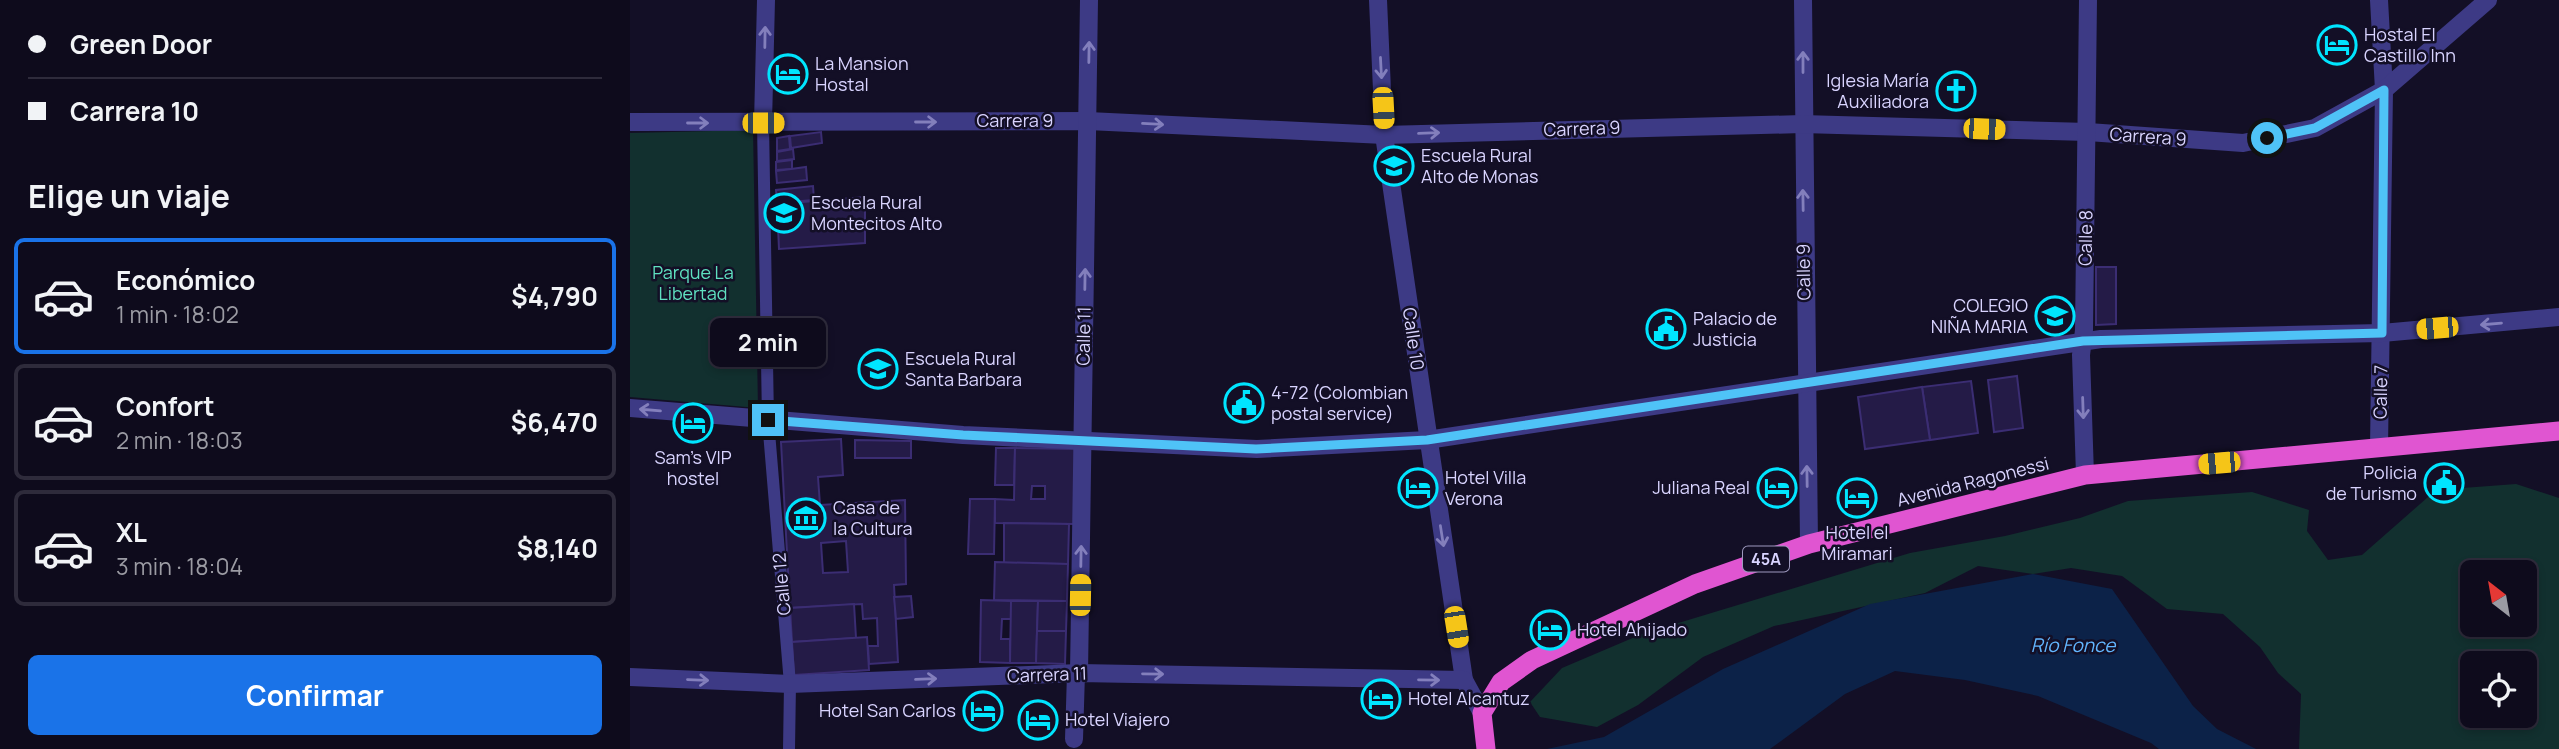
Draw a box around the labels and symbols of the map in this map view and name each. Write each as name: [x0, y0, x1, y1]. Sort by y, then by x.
place label: Hostal El Castillo Inn: [2364, 22, 2456, 67]
hotel icon: Hostal El Castillo Inn: [2316, 24, 2358, 66]
one-way arrow: [758, 26, 772, 49]
one-way arrow: [1082, 41, 1095, 64]
place label: La Mansion Hostal: [815, 51, 909, 96]
one-way arrow: [1796, 51, 1810, 74]
hotel icon: La Mansion Hostal: [767, 53, 809, 95]
one-way arrow: [1374, 56, 1387, 79]
place label: Iglesia María Auxiliadora: [1826, 68, 1929, 113]
church icon: Iglesia María Auxiliadora: [1935, 70, 1977, 112]
car: [1372, 86, 1395, 130]
street label: Carrera 9: [976, 108, 1054, 132]
car: [743, 113, 785, 134]
one-way arrow: [914, 115, 937, 129]
street label: Carrera 9: [1543, 115, 1621, 141]
one-way arrow: [686, 116, 709, 130]
one-way arrow: [1141, 117, 1164, 130]
car: [1963, 118, 2006, 140]
street label: Carrera 9: [2109, 121, 2187, 151]
route start: [2251, 122, 2283, 154]
one-way arrow: [1418, 127, 1441, 140]
place label: Escuela Rural Alto de Monas: [1421, 143, 1538, 188]
school or university icon: Escuela Rural Alto de Monas: [1373, 145, 1415, 187]
one-way arrow: [1796, 188, 1810, 211]
place label: Escuela Rural Montecitos Alto: [811, 190, 942, 235]
school or university icon: Escuela Rural Montecitos Alto: [763, 192, 805, 234]
street label: Calle 8: [2073, 210, 2097, 266]
street label: Calle 9: [1791, 244, 1815, 301]
park label: Parque La Libertad: [652, 260, 734, 305]
one-way arrow: [1078, 268, 1092, 291]
place label: COLEGIO NIÑA MARIA: [1931, 293, 2029, 338]
school or university icon: COLEGIO NIÑA MARIA: [2034, 295, 2076, 337]
street label: Calle 11: [1070, 306, 1096, 366]
street label: Calle 10: [1398, 306, 1430, 372]
place label: Palacio de Justicia: [1693, 306, 1777, 351]
public building icon: Palacio de Justicia: [1645, 308, 1687, 350]
car: [2416, 316, 2459, 340]
one-way arrow: [2480, 317, 2503, 330]
callout: 2 min: [710, 318, 826, 368]
place label: Escuela Rural Santa Barbara: [905, 346, 1022, 391]
school or university icon: Escuela Rural Santa Barbara: [857, 348, 899, 390]
street label: Calle 7: [2368, 365, 2392, 419]
place label: 4-72 (Colombian postal service): [1271, 380, 1408, 425]
public building icon: 4-72 (Colombian postal service): [1223, 382, 1265, 424]
one-way arrow: [2076, 397, 2089, 420]
hotel icon: Sam's VIP hostel: [672, 402, 714, 444]
one-way arrow: [639, 403, 661, 416]
route end: [752, 404, 784, 436]
place label: Sam's VIP hostel: [654, 445, 732, 490]
street label: Avenida Ragonessi: [1894, 451, 2051, 512]
car: [2198, 451, 2241, 475]
place label: Policia de Turismo: [2326, 460, 2417, 505]
public building icon: Policia de Turismo: [2423, 462, 2465, 504]
place label: Hotel Villa Verona: [1445, 465, 1526, 510]
one-way arrow: [1801, 465, 1814, 488]
hotel icon: Hotel Villa Verona: [1397, 467, 1439, 509]
hotel icon: Juliana Real: [1756, 467, 1798, 509]
place label: Juliana Real: [1652, 475, 1750, 499]
hotel icon: Hotel el Miramari: [1836, 477, 1878, 519]
place label: Casa de la Cultura: [833, 495, 913, 540]
museum icon: Casa de la Cultura: [785, 497, 827, 539]
place label: Hotel el Miramari: [1821, 520, 1893, 565]
one-way arrow: [1436, 525, 1449, 547]
one-way arrow: [1074, 544, 1088, 567]
road number: 45A: [1743, 546, 1789, 572]
street label: Calle 12: [766, 552, 796, 616]
north arrow: [2460, 560, 2538, 637]
car: [1070, 574, 1091, 616]
car: [1443, 605, 1470, 649]
hotel icon: Hotel Ahijado: [1529, 609, 1571, 651]
place label: Hotel Ahijado: [1577, 617, 1687, 641]
water label: Río Fonce: [2031, 632, 2117, 658]
street label: Carrera 11: [1007, 661, 1087, 687]
one-way arrow: [1141, 668, 1164, 681]
one-way arrow: [914, 672, 937, 685]
one-way arrow: [1418, 673, 1441, 686]
one-way arrow: [686, 674, 709, 687]
hotel icon: Hotel Alcantuz: [1360, 678, 1402, 720]
place label: Hotel Alcantuz: [1408, 686, 1530, 710]
hotel icon: Hotel San Carlos: [962, 690, 1004, 732]
place label: Hotel San Carlos: [819, 698, 956, 722]
hotel icon: Hotel Viajero: [1017, 699, 1059, 741]
place label: Hotel Viajero: [1065, 707, 1170, 731]

